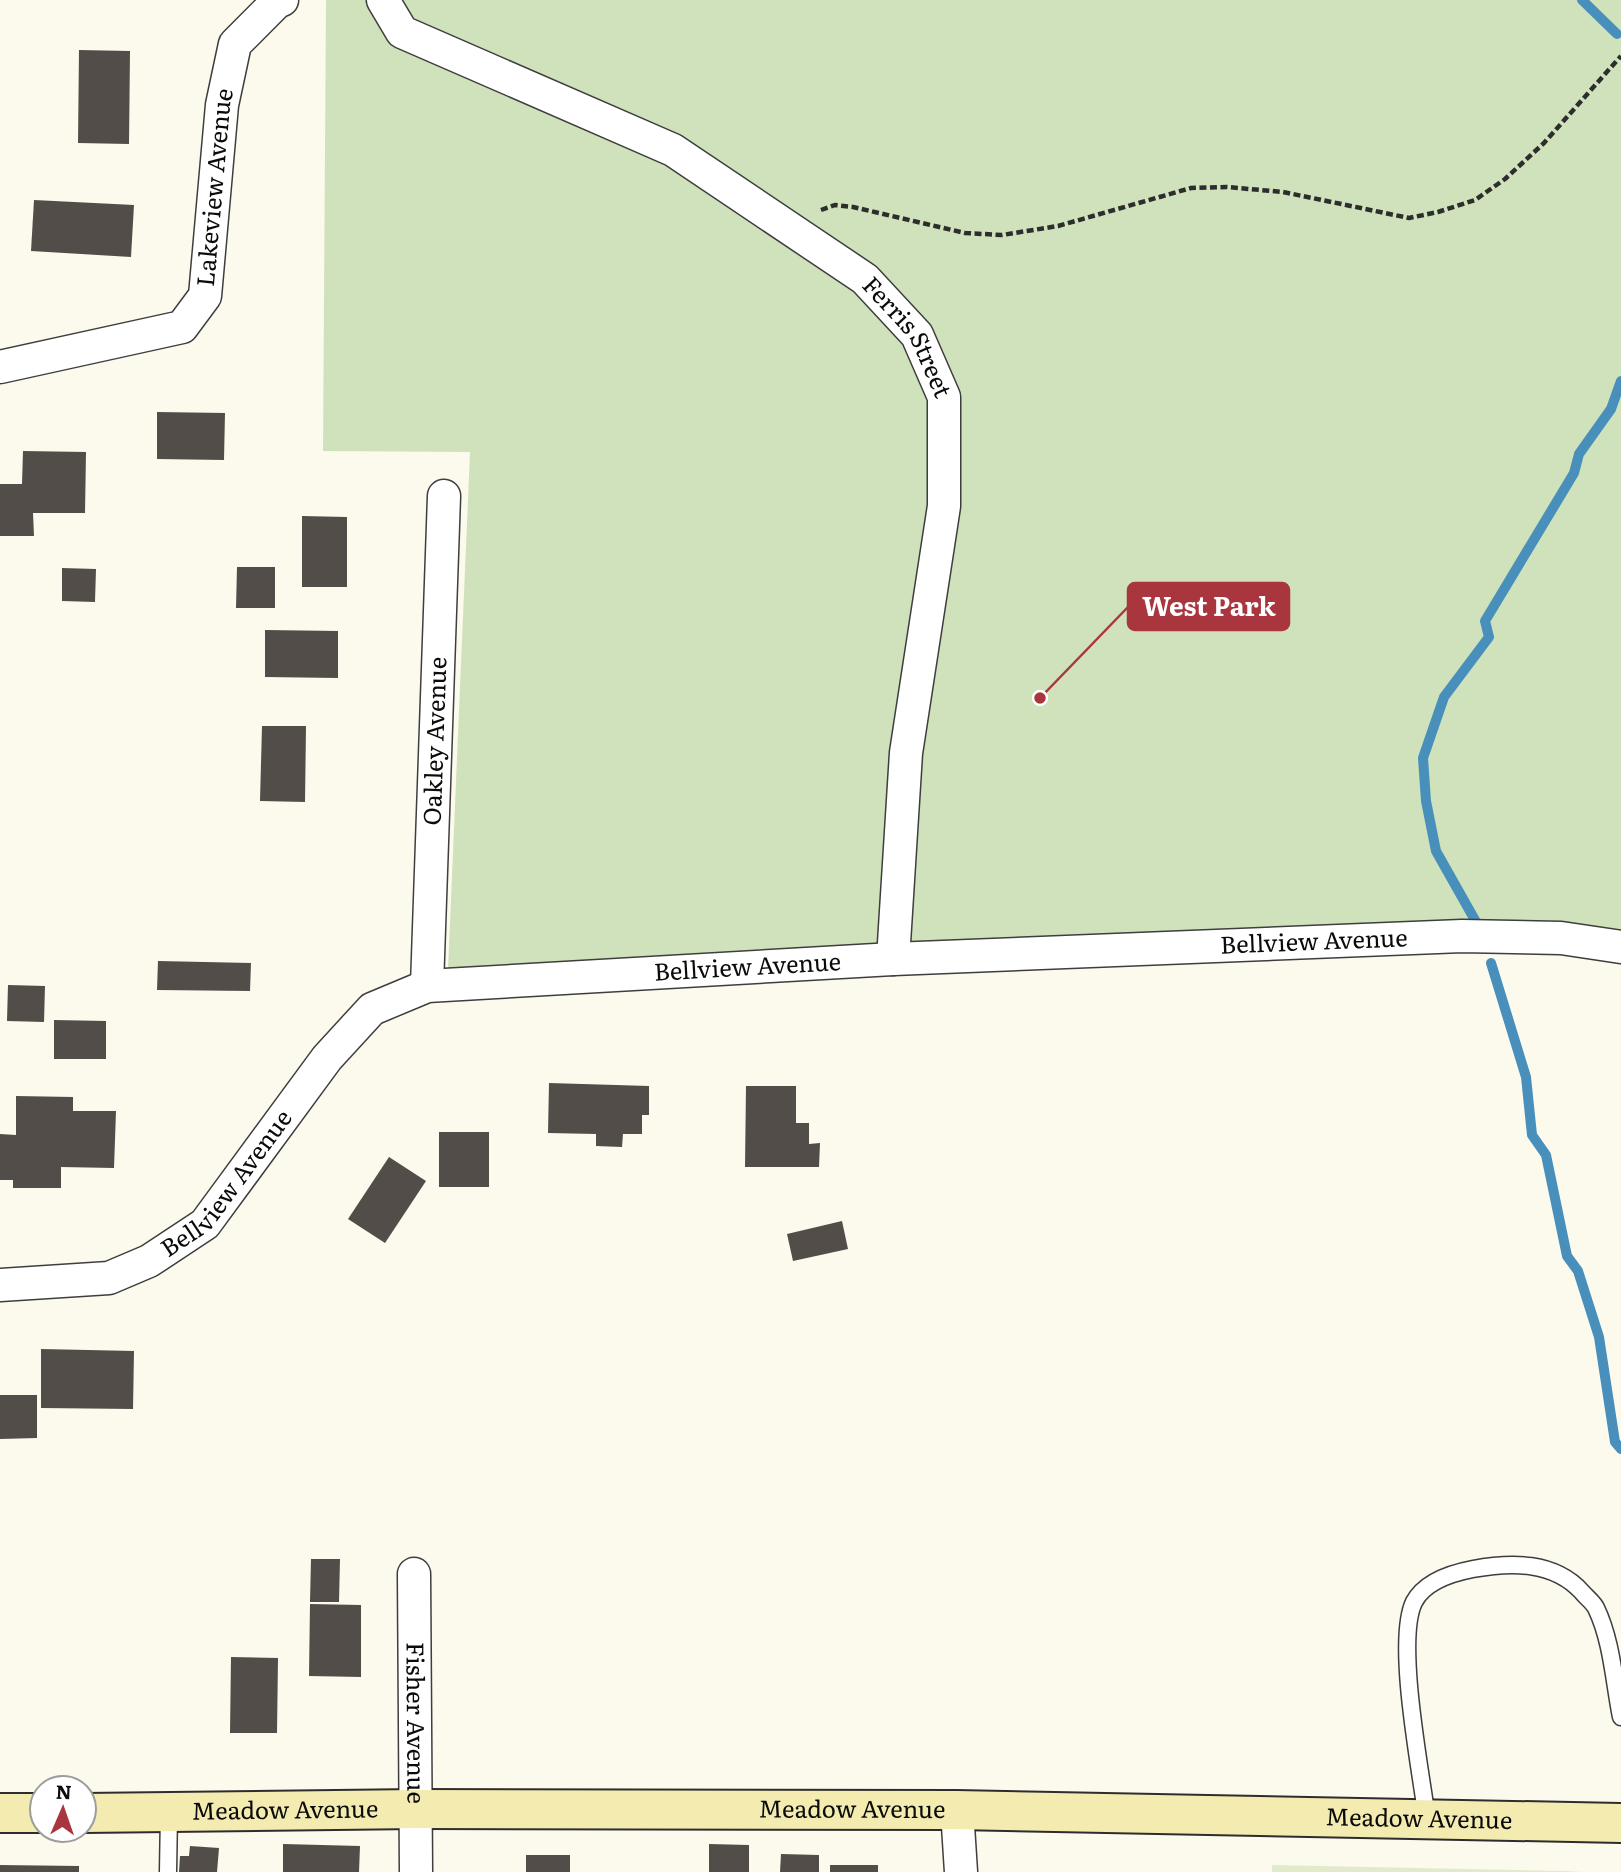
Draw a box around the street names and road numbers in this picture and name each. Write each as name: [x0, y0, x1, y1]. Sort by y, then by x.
street label: Lakeview Avenue: [186, 84, 240, 288]
street label: Ferris Street: [856, 267, 962, 403]
street label: Oakley Avenue: [413, 656, 453, 826]
street label: Bellview Avenue: [1219, 918, 1408, 961]
street label: Bellview Avenue: [653, 942, 842, 988]
street label: Bellview Avenue: [153, 1101, 299, 1264]
street label: Fisher Avenue: [399, 1642, 436, 1804]
street label: Meadow Avenue: [191, 1789, 379, 1827]
street label: Meadow Avenue: [759, 1790, 945, 1825]
street label: Meadow Avenue: [1325, 1797, 1513, 1836]

